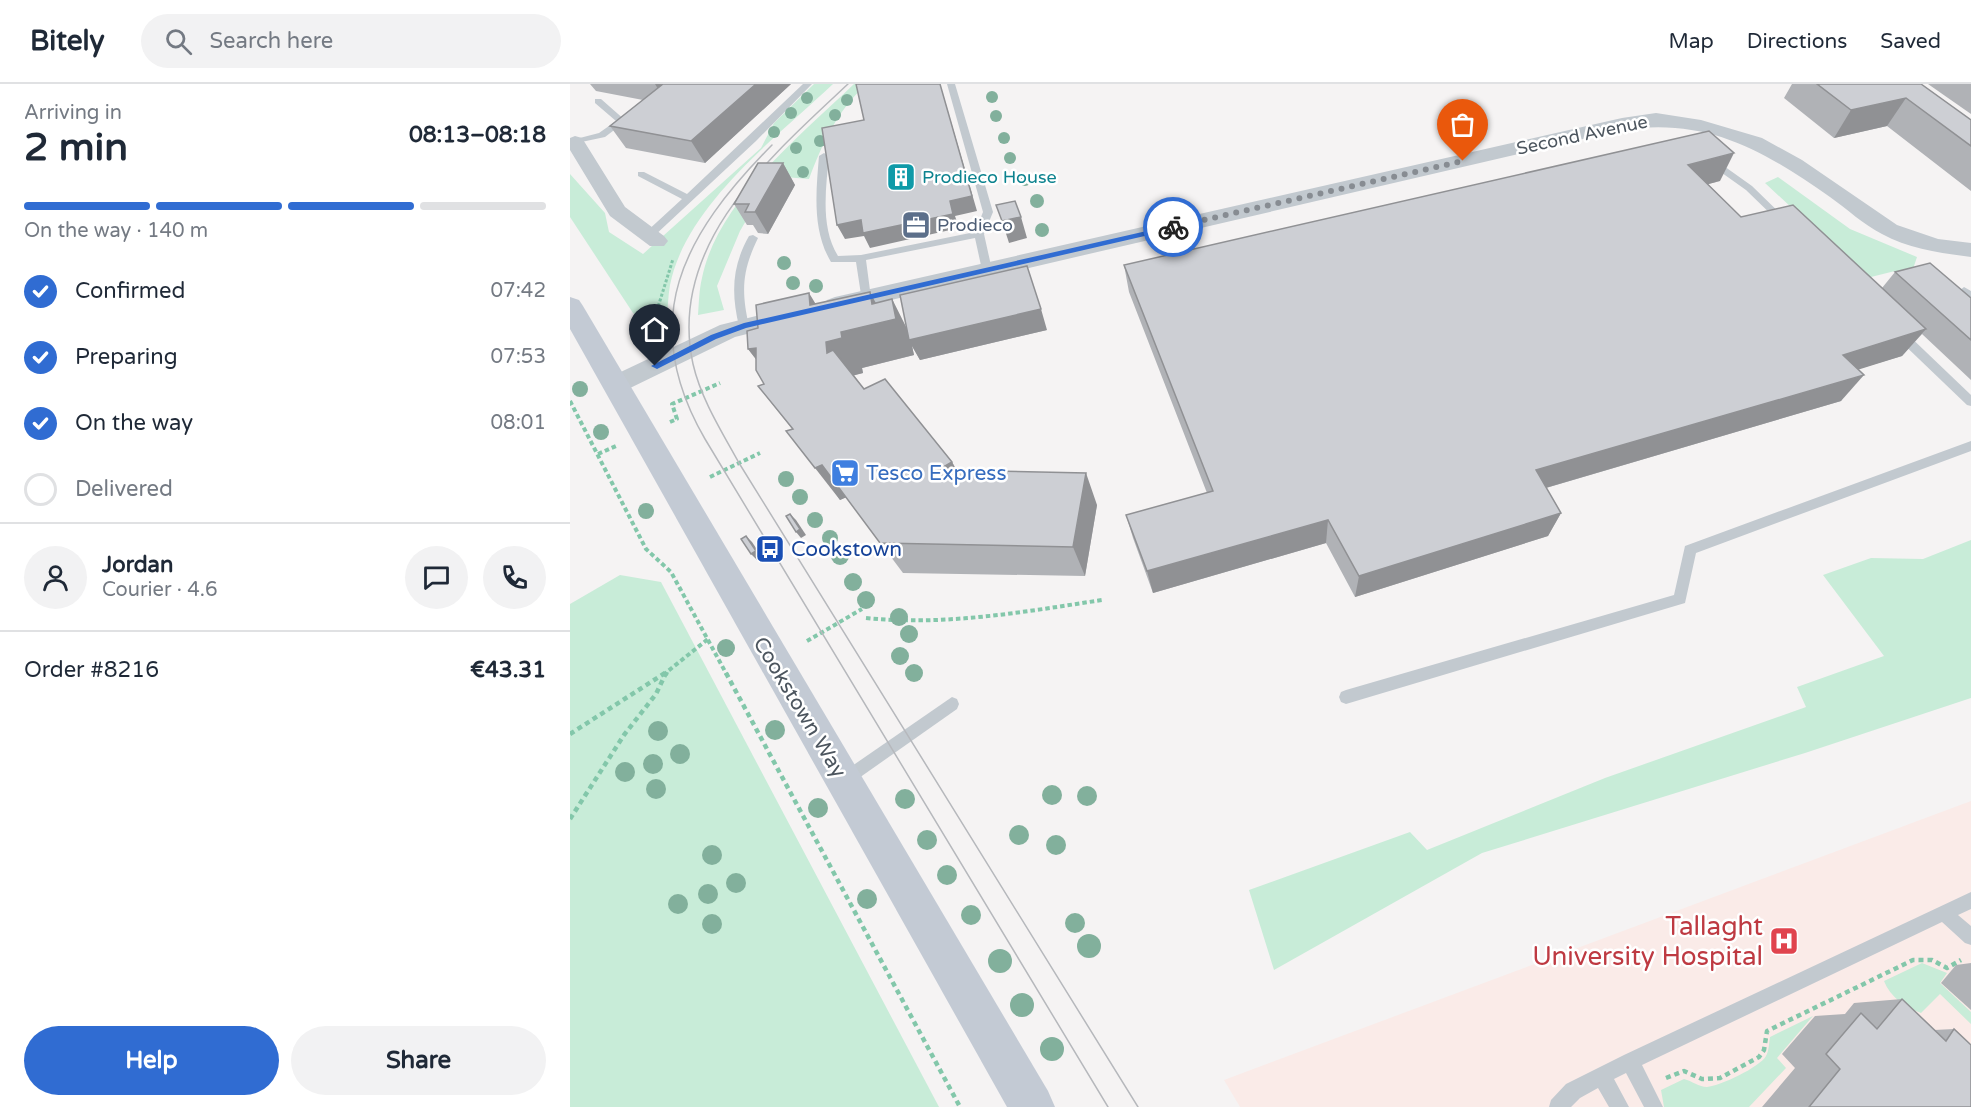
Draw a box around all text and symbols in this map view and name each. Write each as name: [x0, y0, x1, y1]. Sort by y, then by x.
search box: [141, 14, 561, 68]
text: Bitely: [30, 24, 105, 58]
icon: search: [162, 25, 195, 58]
text: Search here: [210, 28, 333, 54]
text: Map: [1668, 29, 1714, 54]
text: Directions: [1747, 29, 1847, 54]
text: Saved: [1880, 29, 1941, 54]
pin: [1437, 99, 1488, 161]
text: Arriving in: [24, 101, 122, 125]
icon: bag: [1446, 108, 1479, 141]
street label: Second Avenue: [1515, 110, 1649, 160]
text: 08:13–08:18: [409, 122, 546, 148]
text: 2 min: [24, 124, 128, 171]
building icon: Prodieco House: [885, 161, 917, 193]
place label: Prodieco House: [922, 166, 1057, 188]
courier: [1143, 197, 1203, 257]
office icon: Prodieco: [900, 209, 932, 241]
icon: bike: [1157, 211, 1190, 244]
place label: Prodieco: [937, 214, 1013, 236]
text: On the way · 140 m: [24, 219, 208, 243]
icon: check: [24, 275, 57, 308]
text: Confirmed: [75, 278, 185, 304]
text: 07:42: [491, 279, 546, 303]
pin: [629, 304, 680, 366]
icon: home: [638, 313, 671, 346]
icon: check: [24, 341, 57, 374]
text: Preparing: [75, 344, 178, 370]
text: 07:53: [491, 345, 546, 369]
icon: check: [24, 407, 57, 440]
text: On the way: [75, 410, 193, 436]
text: 08:01: [491, 411, 546, 435]
supermarket icon: Tesco Express: [829, 457, 861, 489]
place label: Tesco Express: [866, 461, 1007, 486]
text: Delivered: [75, 476, 173, 502]
bus stop icon: Cookstown: [754, 533, 786, 565]
place label: Cookstown: [791, 537, 902, 562]
button: person: [24, 546, 87, 609]
button: chat: [405, 546, 468, 609]
button: phone: [483, 546, 546, 609]
text: Jordan: [102, 552, 173, 578]
text: Courier · 4.6: [102, 578, 217, 602]
street label: Cookstown Way: [748, 632, 851, 782]
text: Order #8216: [24, 657, 159, 683]
text: €43.31: [470, 657, 546, 683]
place label: Tallaght University Hospital: [1532, 911, 1763, 972]
hospital icon: Tallaght University Hospital: [1768, 925, 1800, 957]
button: Help: [24, 1026, 279, 1095]
button: Share: [291, 1026, 546, 1095]

